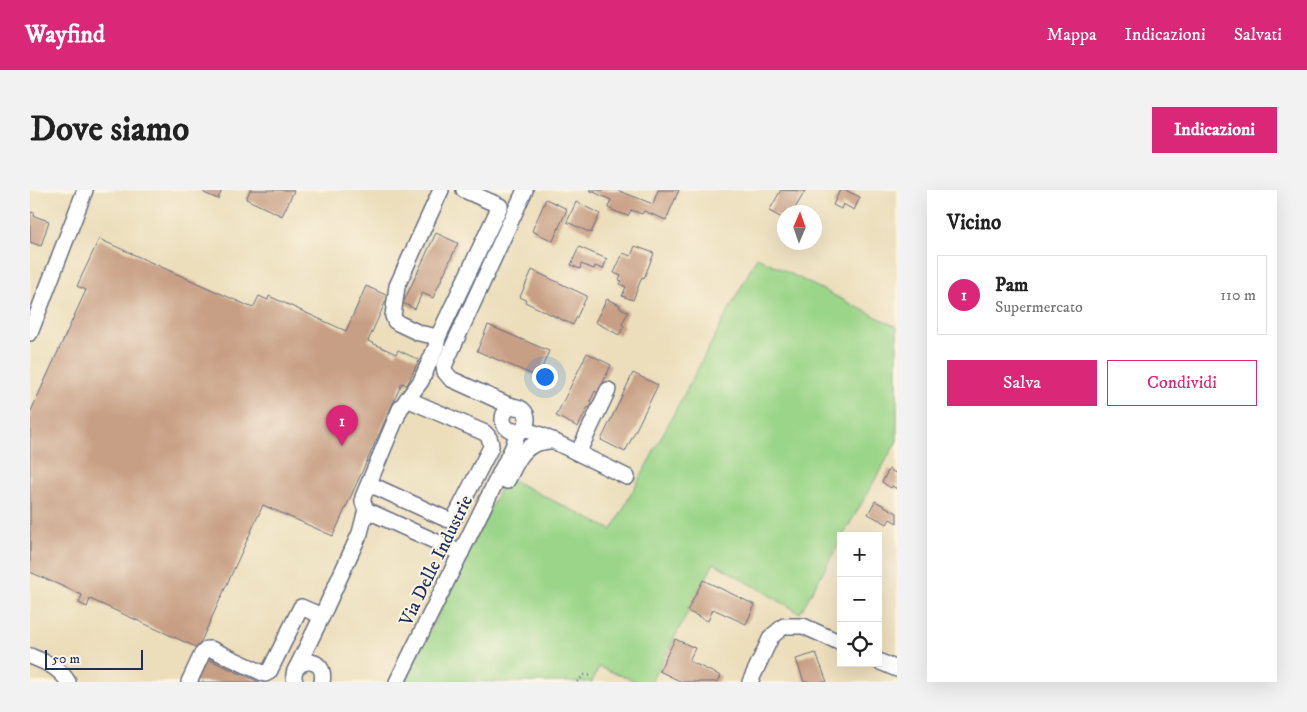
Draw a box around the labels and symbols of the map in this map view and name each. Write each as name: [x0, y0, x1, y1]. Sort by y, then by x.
north arrow: [777, 205, 822, 250]
your location: [532, 364, 558, 390]
pin: 1: [326, 405, 358, 446]
street label: Via Delle Industrie: [394, 491, 478, 631]
scale bar: [45, 647, 142, 670]

